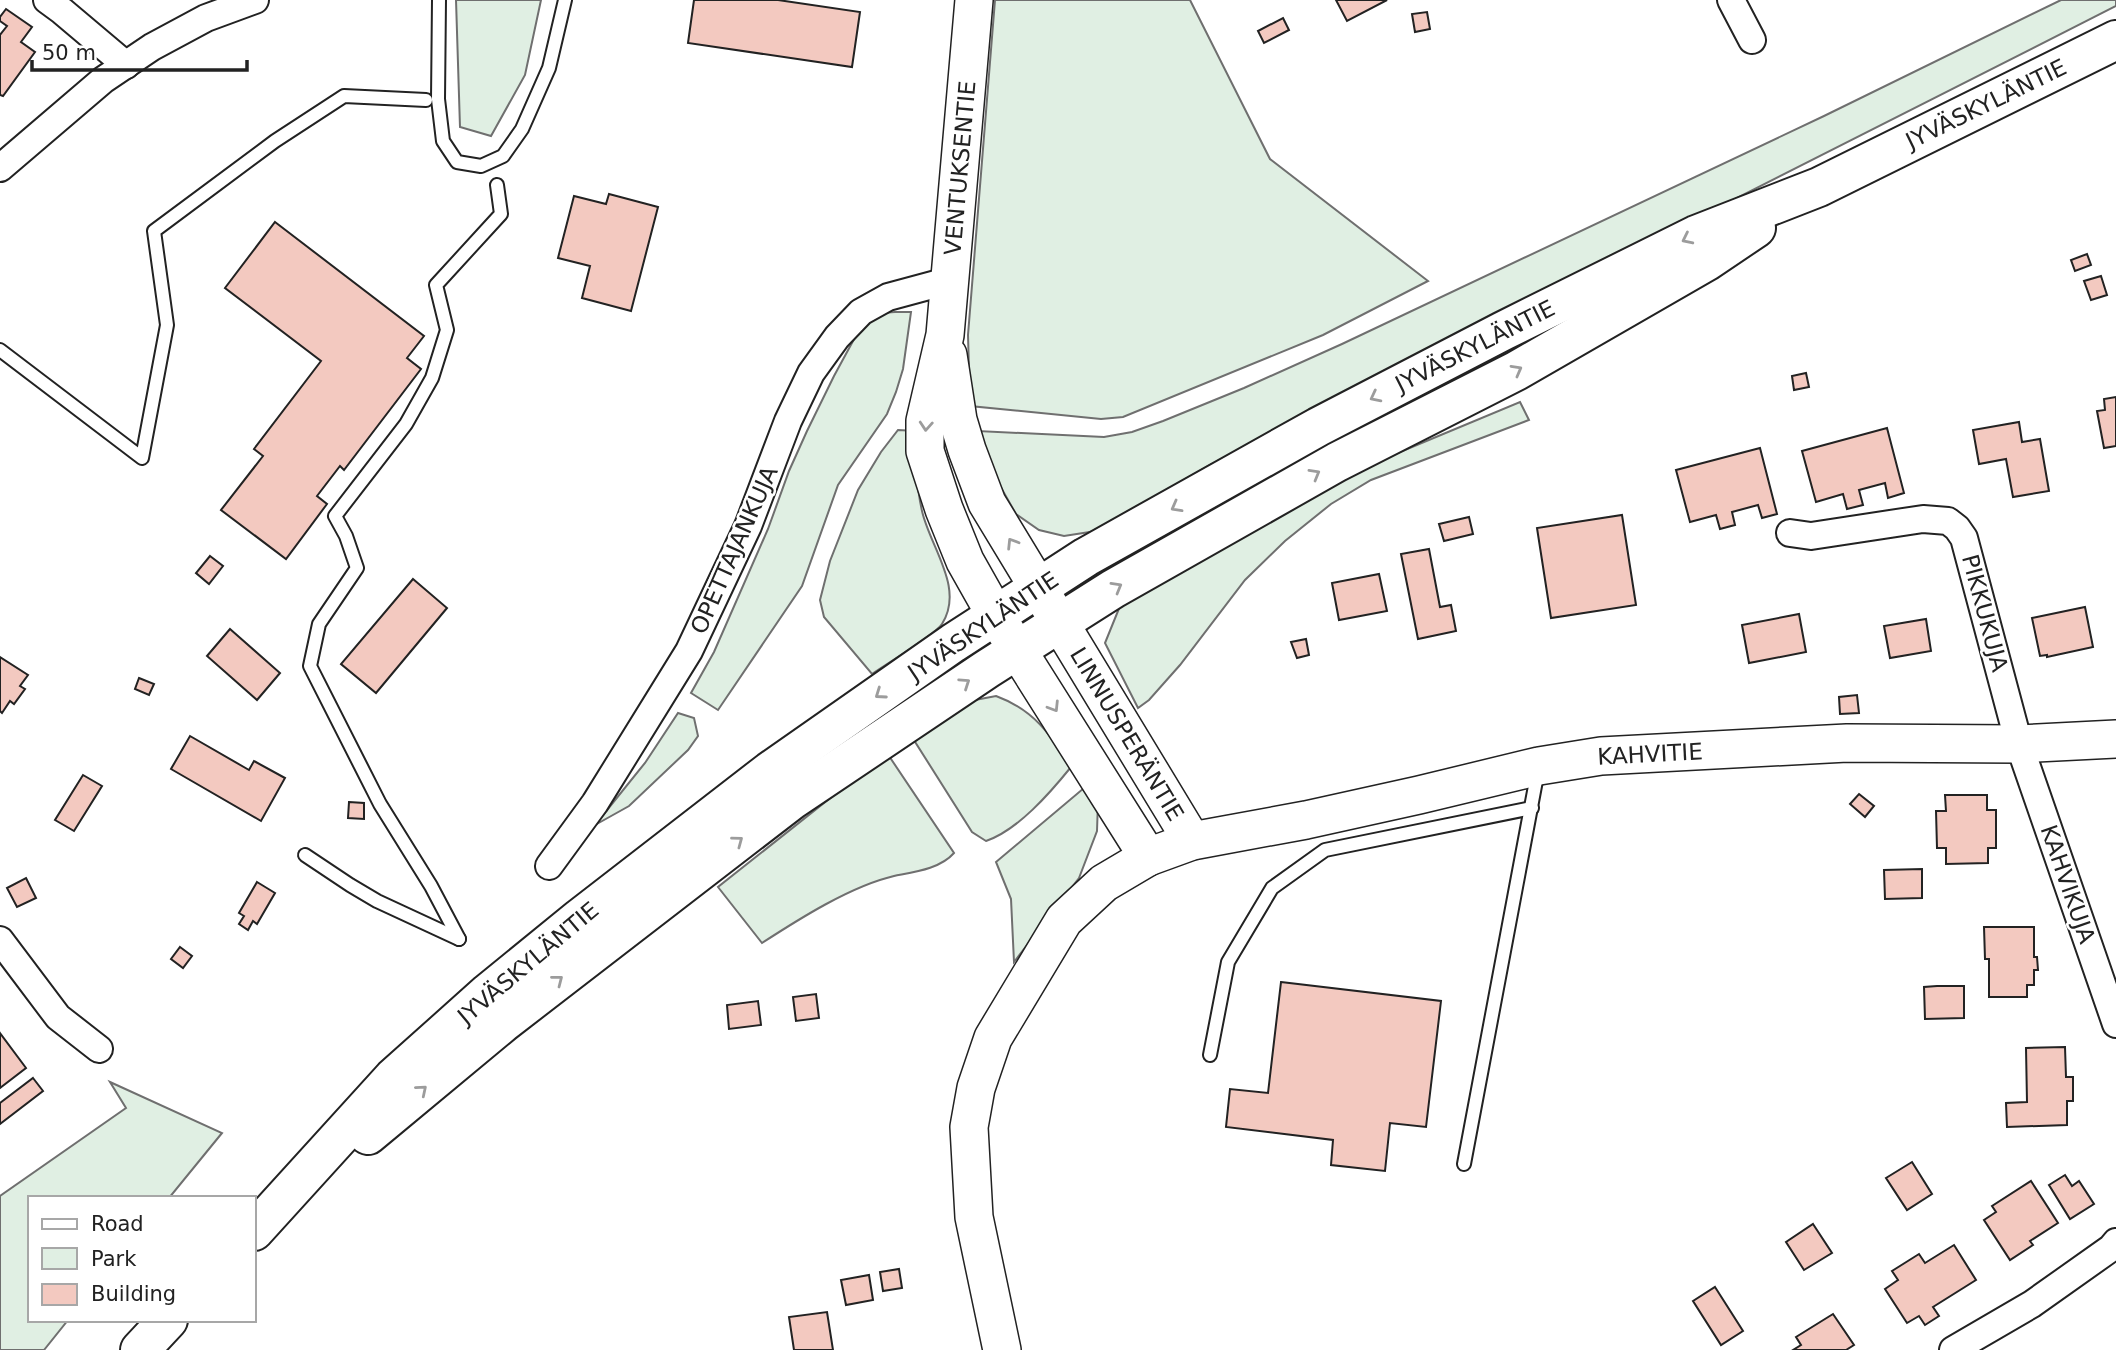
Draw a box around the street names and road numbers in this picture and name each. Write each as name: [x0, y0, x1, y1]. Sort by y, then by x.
street label: JYVÄSKYLÄNTIE: [1899, 53, 2071, 155]
street label: VENTUKSENTIE: [939, 80, 981, 256]
street label: JYVÄSKYLÄNTIE: [1389, 294, 1559, 398]
street label: OPETTAJANKUJA: [685, 462, 783, 638]
street label: PIKKUKUJA: [1957, 551, 2013, 675]
street label: JYVÄSKYLÄNTIE: [901, 565, 1063, 687]
street label: LINNUSPERÄNTIE: [1065, 642, 1190, 825]
street label: KAHVITIE: [1597, 738, 1703, 770]
street label: KAHVIKUJA: [2036, 821, 2101, 947]
street label: JYVÄSKYLÄNTIE: [450, 896, 604, 1031]

